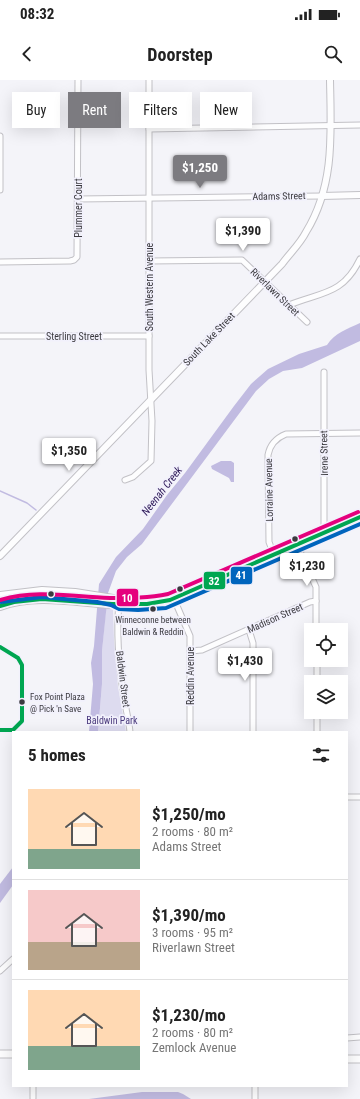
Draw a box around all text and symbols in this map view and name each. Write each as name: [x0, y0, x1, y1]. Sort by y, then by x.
text: 08:32: [20, 5, 54, 23]
icon: back: [16, 43, 38, 65]
icon: search: [322, 43, 344, 65]
text: Doorstep: [147, 44, 213, 65]
chip: Buy: [12, 92, 60, 128]
chip: Rent: [68, 92, 121, 128]
chip: Filters: [129, 92, 192, 128]
chip: New: [200, 92, 252, 128]
pin: $1,250: [167, 155, 233, 189]
text: $1,250: [182, 160, 218, 175]
street label: Plummer Court: [73, 178, 84, 238]
street label: Adams Street: [252, 190, 306, 202]
pin: $1,390: [210, 218, 276, 252]
text: $1,390: [225, 223, 261, 238]
street label: South Western Avenue: [144, 242, 155, 331]
street label: Riverlawn Street: [248, 266, 302, 318]
street label: South Lake Street: [181, 310, 237, 368]
street label: Sterling Street: [46, 331, 102, 342]
street label: Irene Street: [318, 430, 330, 476]
pin: $1,350: [36, 438, 102, 472]
text: $1,350: [51, 443, 87, 458]
street label: Lorraine Avenue: [263, 458, 275, 522]
water label: Neenah Creek: [139, 464, 185, 518]
unlabelled marker: [290, 534, 300, 544]
pin: $1,230: [274, 553, 340, 587]
text: $1,230: [289, 558, 325, 573]
line badge: 41: [230, 566, 253, 585]
text: 41: [235, 569, 247, 582]
line badge: 32: [203, 571, 226, 590]
text: 32: [208, 575, 220, 588]
unlabelled marker: [175, 584, 185, 594]
line badge: 10: [116, 588, 139, 607]
unlabelled marker: [46, 589, 56, 599]
text: 10: [121, 592, 133, 605]
street label: Madison Street: [245, 601, 305, 635]
marker: Winneconne between Baldwin & Reddin: [148, 604, 158, 614]
place label: Winneconne between Baldwin & Reddin: [115, 615, 191, 637]
map controls: [304, 623, 348, 719]
button: locate: [304, 623, 348, 667]
street label: Reddin Avenue: [185, 647, 196, 705]
pin: $1,430: [212, 648, 278, 682]
street label: Baldwin Street: [114, 650, 132, 708]
text: $1,430: [227, 653, 263, 668]
button: layers: [304, 675, 348, 719]
place label: Fox Point Plaza @ Pick 'n Save: [30, 692, 85, 714]
marker: Fox Point Plaza @ Pick 'n Save: [17, 697, 27, 707]
park label: Baldwin Park: [86, 715, 138, 726]
icon: filters: [310, 744, 332, 766]
text: 5 homes: [28, 745, 86, 765]
text: $1,250/mo: [152, 804, 226, 824]
icon: home: [60, 805, 108, 853]
text: 2 rooms · 80 m²: [152, 824, 233, 839]
text: Adams Street: [152, 839, 221, 854]
text: $1,390/mo: [152, 905, 226, 925]
icon: home: [60, 906, 108, 954]
text: 3 rooms · 95 m²: [152, 925, 233, 940]
text: Riverlawn Street: [152, 940, 235, 955]
text: $1,230/mo: [152, 1005, 226, 1025]
icon: home: [60, 1006, 108, 1054]
text: 2 rooms · 80 m²: [152, 1025, 233, 1040]
text: Zemlock Avenue: [152, 1040, 236, 1055]

